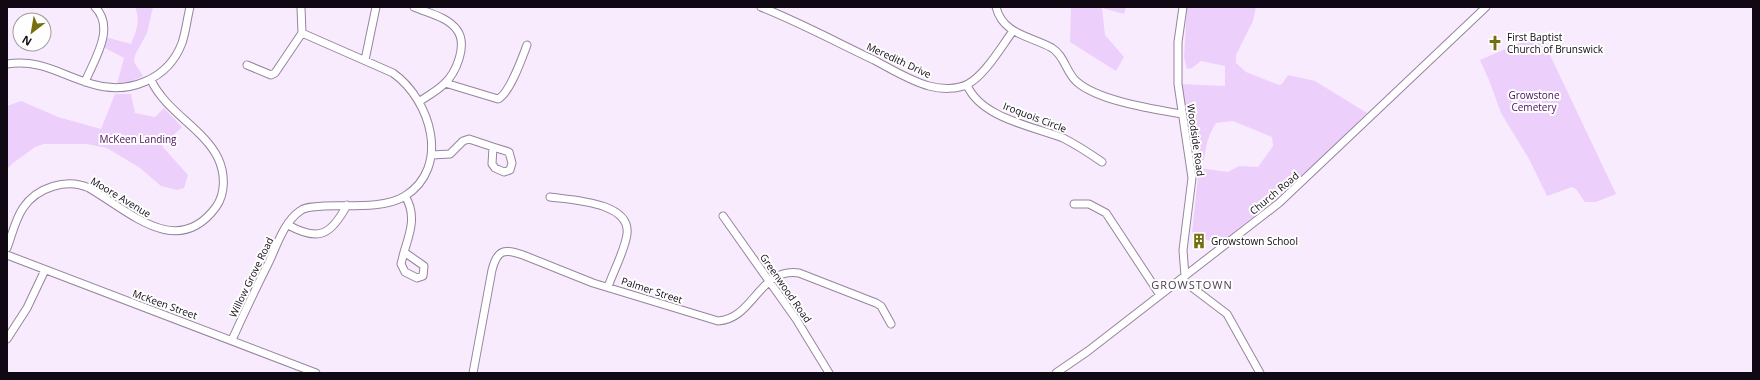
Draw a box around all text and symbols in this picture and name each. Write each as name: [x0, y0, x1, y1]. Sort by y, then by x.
north arrow: [12, 12, 52, 52]
place label: First Baptist Church of Brunswick: [1507, 30, 1604, 56]
text: N: [19, 32, 34, 50]
church icon: First Baptist Church of Brunswick: [1486, 34, 1504, 52]
street label: Meredith Drive: [864, 39, 934, 81]
park label: Growstone Cemetery: [1508, 88, 1560, 114]
street label: Iroquois Circle: [1001, 98, 1069, 136]
street label: Woodside Road: [1184, 103, 1208, 177]
park label: McKeen Landing: [100, 132, 177, 146]
street label: Church Road: [1247, 168, 1301, 218]
street label: Moore Avenue: [88, 173, 154, 221]
building icon: Growstown School: [1190, 232, 1208, 250]
place label: Growstown School: [1211, 234, 1298, 248]
street label: Willow Grove Road: [226, 235, 276, 319]
street label: Greenwood Road: [757, 251, 815, 325]
street label: Palmer Street: [620, 274, 685, 307]
district label: GROWSTOWN: [1151, 277, 1233, 292]
street label: McKeen Street: [131, 286, 200, 322]

